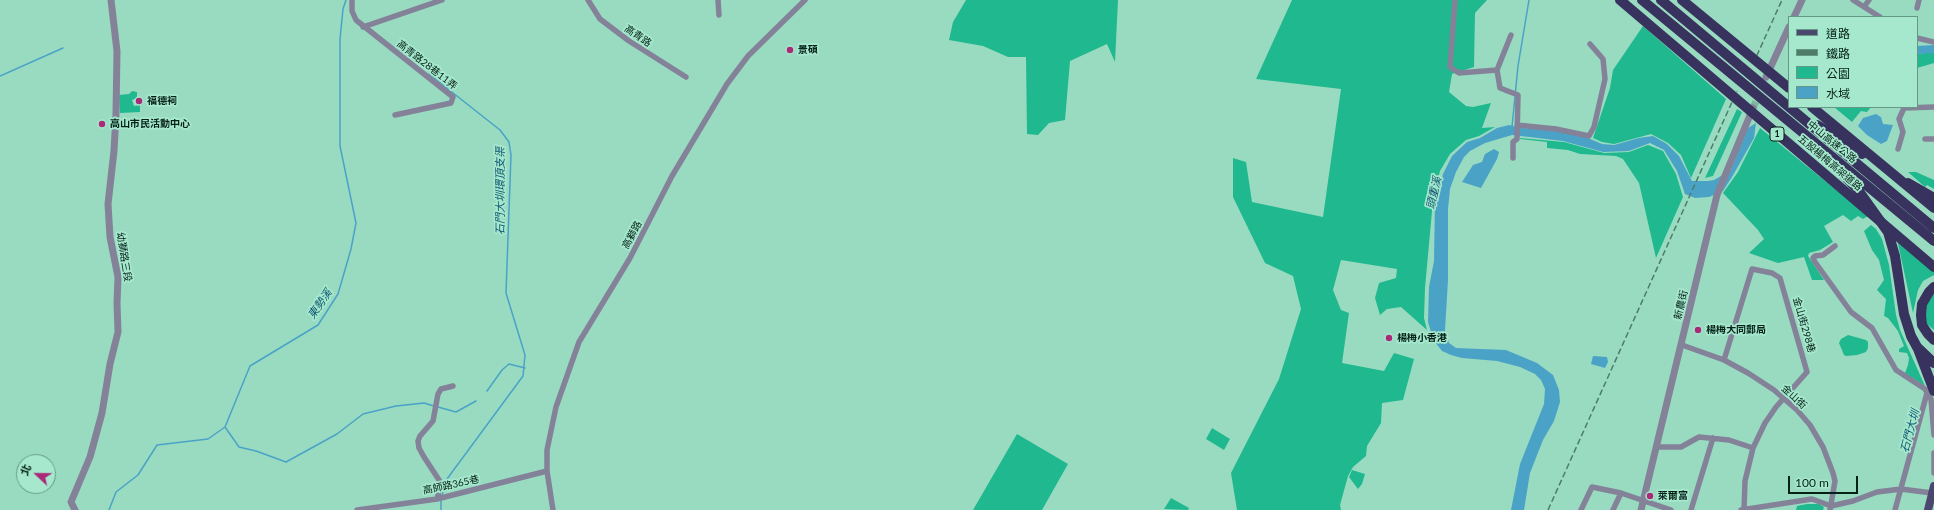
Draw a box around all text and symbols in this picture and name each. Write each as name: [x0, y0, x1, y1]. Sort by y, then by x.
legend: [1788, 16, 1918, 108]
street label: 高青路: [622, 23, 654, 49]
text: 道路: [1826, 26, 1850, 41]
street label: 高青路28巷11弄: [394, 38, 460, 92]
place label: 景碩: [798, 44, 818, 56]
marker: 景碩: [785, 45, 795, 55]
text: 鐵路: [1826, 46, 1850, 61]
text: 公園: [1826, 66, 1850, 81]
text: 水域: [1826, 86, 1850, 101]
place label: 福德祠: [147, 95, 177, 107]
marker: 福德祠: [134, 96, 144, 106]
place label: 高山市民活動中心: [110, 118, 190, 130]
street label: 中山高速公路: [1805, 118, 1859, 166]
marker: 高山市民活動中心: [97, 119, 107, 129]
road number: 1: [1770, 127, 1784, 141]
street label: 五股楊梅高架道路: [1796, 133, 1864, 193]
water label: 石門大圳環頂支渠: [493, 147, 507, 235]
water label: 頭重溪: [1424, 175, 1444, 211]
street label: 高獅路: [620, 219, 644, 251]
street label: 幼獅路三段: [114, 231, 134, 283]
water label: 東勢溪: [305, 287, 335, 321]
street label: 新農街: [1672, 289, 1690, 321]
street label: 金山街298巷: [1790, 296, 1818, 354]
place label: 楊梅大同郵局: [1706, 324, 1766, 336]
marker: 楊梅大同郵局: [1693, 325, 1703, 335]
place label: 楊梅小香港: [1397, 332, 1447, 344]
marker: 楊梅小香港: [1384, 333, 1394, 343]
street label: 金山街: [1779, 383, 1809, 411]
water label: 石門大圳: [1898, 408, 1922, 454]
north arrow: [16, 454, 56, 494]
text: 北: [17, 462, 33, 477]
scale bar: [1790, 468, 1860, 494]
street label: 高師路365巷: [422, 473, 480, 497]
text: 100 m: [1795, 475, 1829, 490]
place label: 萊爾富: [1658, 490, 1688, 502]
marker: 萊爾富: [1645, 491, 1655, 501]

